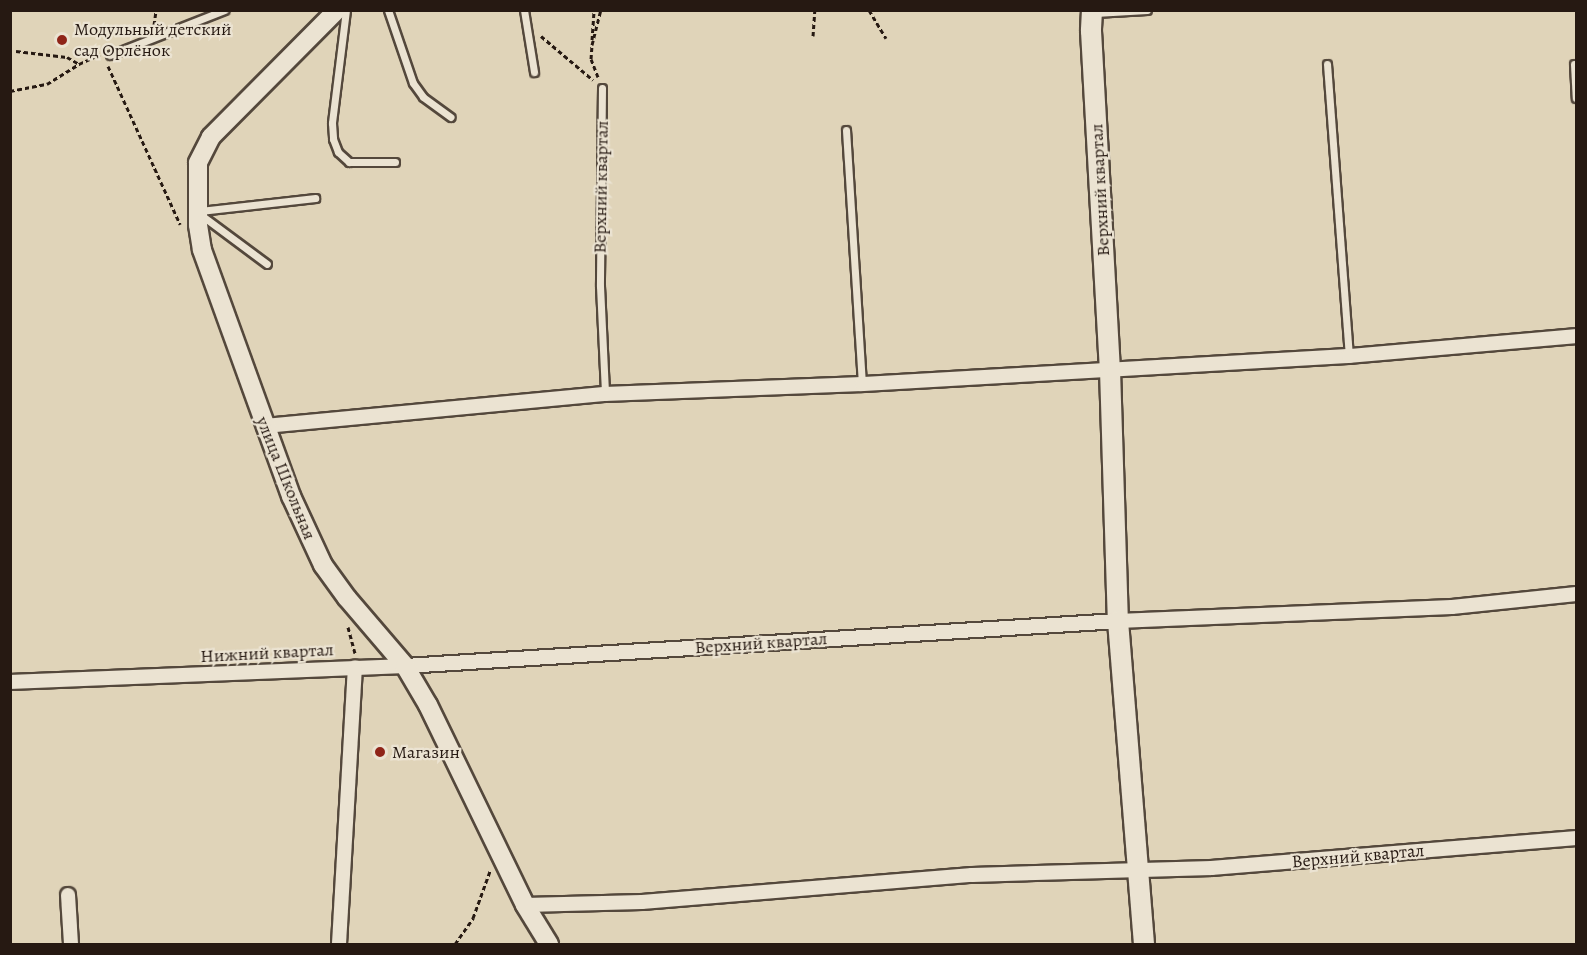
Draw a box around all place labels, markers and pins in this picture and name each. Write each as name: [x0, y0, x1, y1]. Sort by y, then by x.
place label: Модульный детский сад Орлёнок: [74, 19, 232, 62]
marker: Модульный детский сад Орлёнок: [55, 33, 69, 47]
place label: Магазин: [392, 741, 460, 763]
marker: Магазин: [373, 745, 387, 759]

